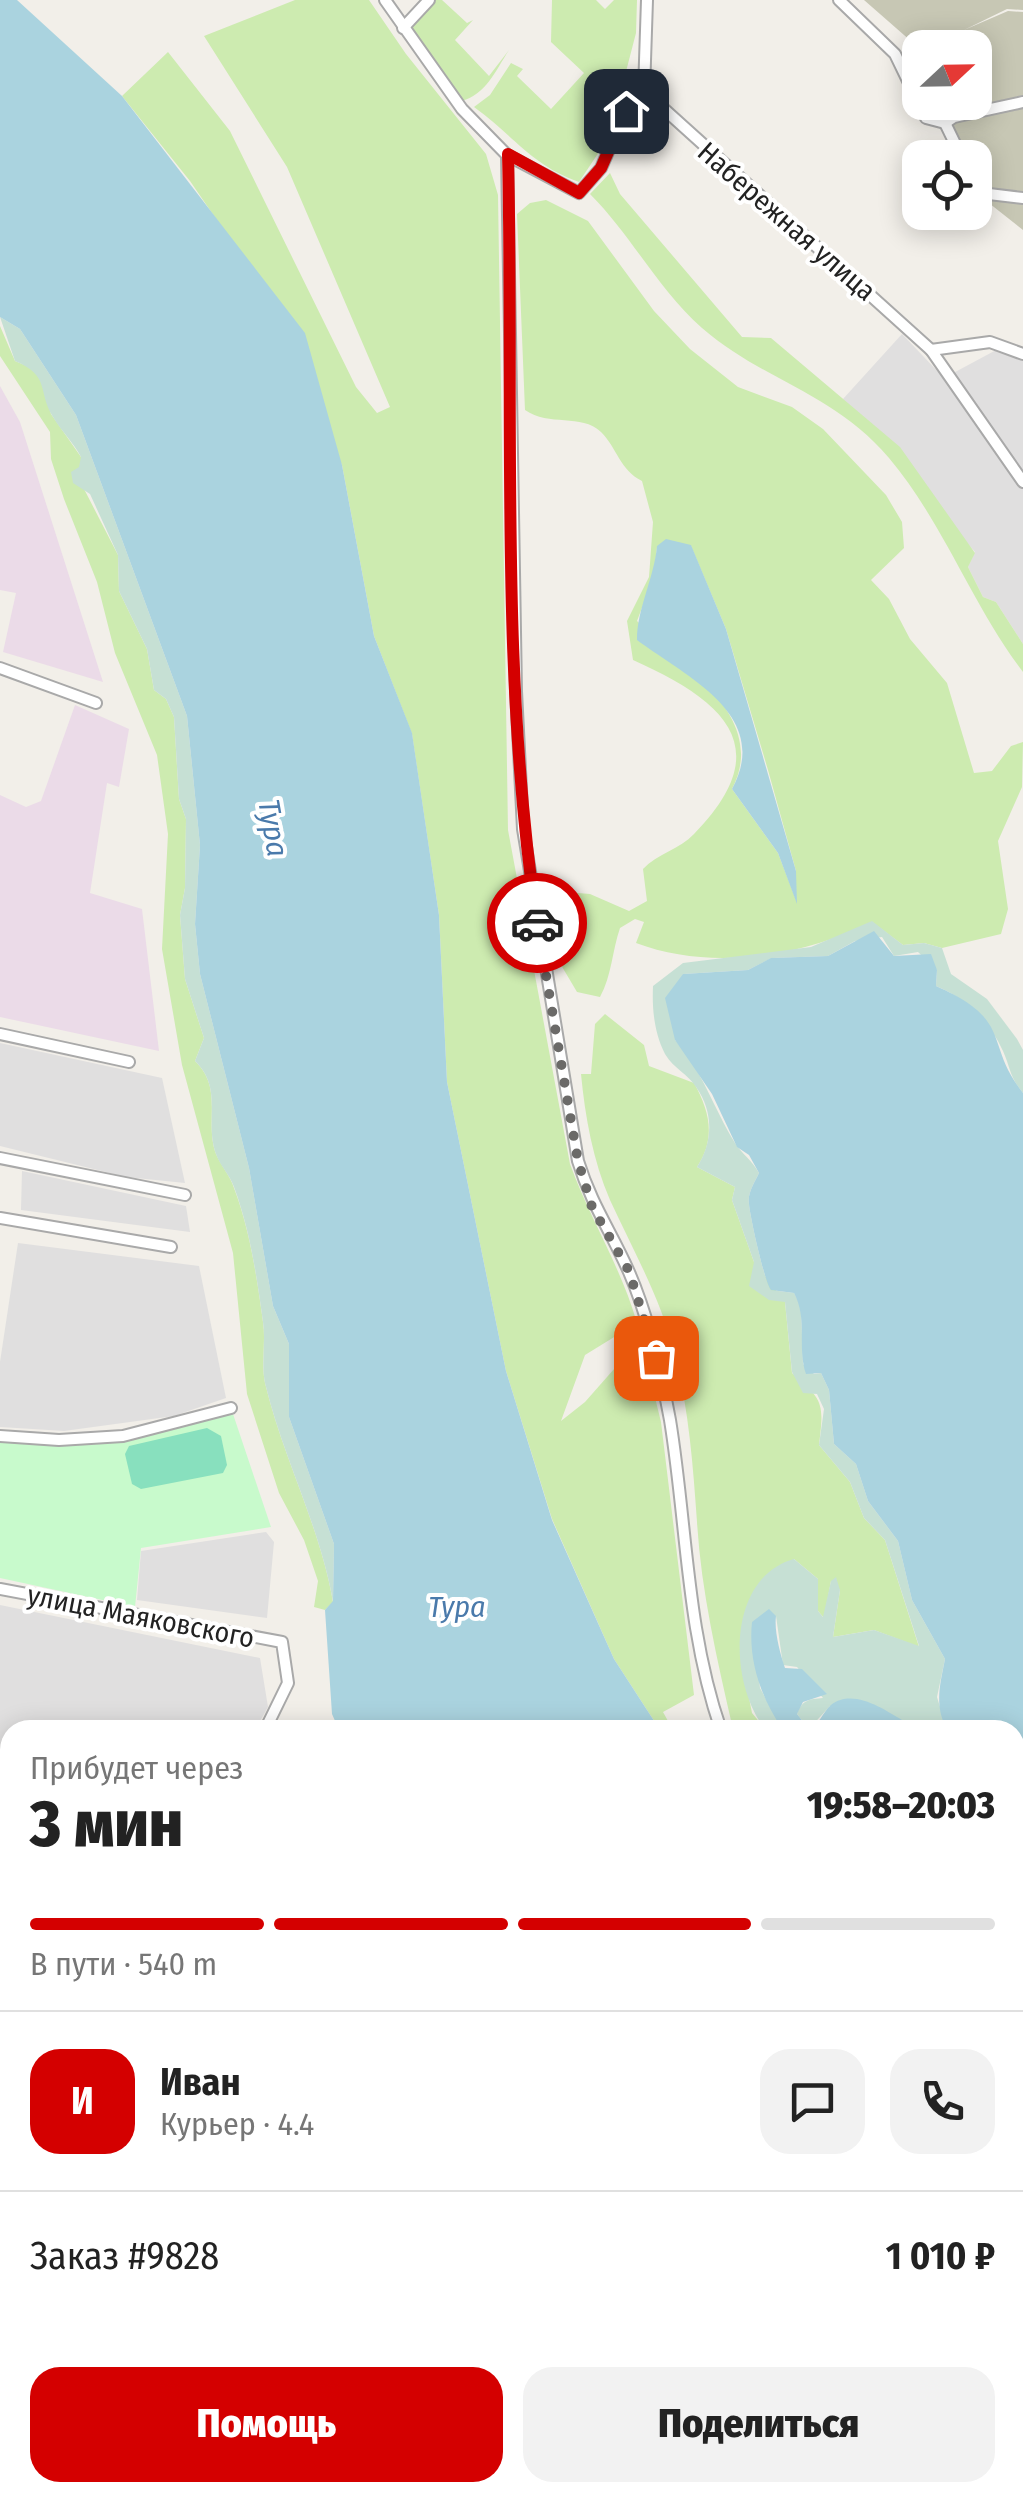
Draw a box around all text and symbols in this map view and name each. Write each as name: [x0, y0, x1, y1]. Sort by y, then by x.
north arrow: [902, 30, 992, 120]
map controls: [902, 30, 992, 230]
pin: [584, 69, 669, 154]
icon: home: [599, 84, 654, 139]
street label: Набережная улица: [691, 135, 882, 308]
button: locate: [902, 140, 992, 230]
water label: Тура: [250, 797, 296, 859]
courier: [487, 873, 587, 973]
icon: car: [510, 896, 565, 951]
pin: [614, 1316, 699, 1401]
icon: bag: [629, 1331, 684, 1386]
street label: улица Маяковского: [25, 1578, 257, 1655]
water label: Тура: [428, 1589, 486, 1625]
text: Прибудет через: [30, 1749, 243, 1787]
text: 19:58–20:03: [807, 1782, 995, 1828]
text: 3 мин: [30, 1785, 183, 1863]
text: В пути · 540 m: [30, 1945, 217, 1983]
button: chat: [760, 2049, 865, 2154]
button: phone: [890, 2049, 995, 2154]
text: Иван: [160, 2059, 241, 2105]
text: И: [71, 2078, 94, 2124]
text: Курьер · 4.4: [160, 2105, 314, 2143]
text: Заказ #9828: [30, 2233, 219, 2279]
text: 1 010 ₽: [886, 2233, 995, 2279]
button: Помощь: [30, 2367, 503, 2482]
button: Поделиться: [523, 2367, 995, 2482]

